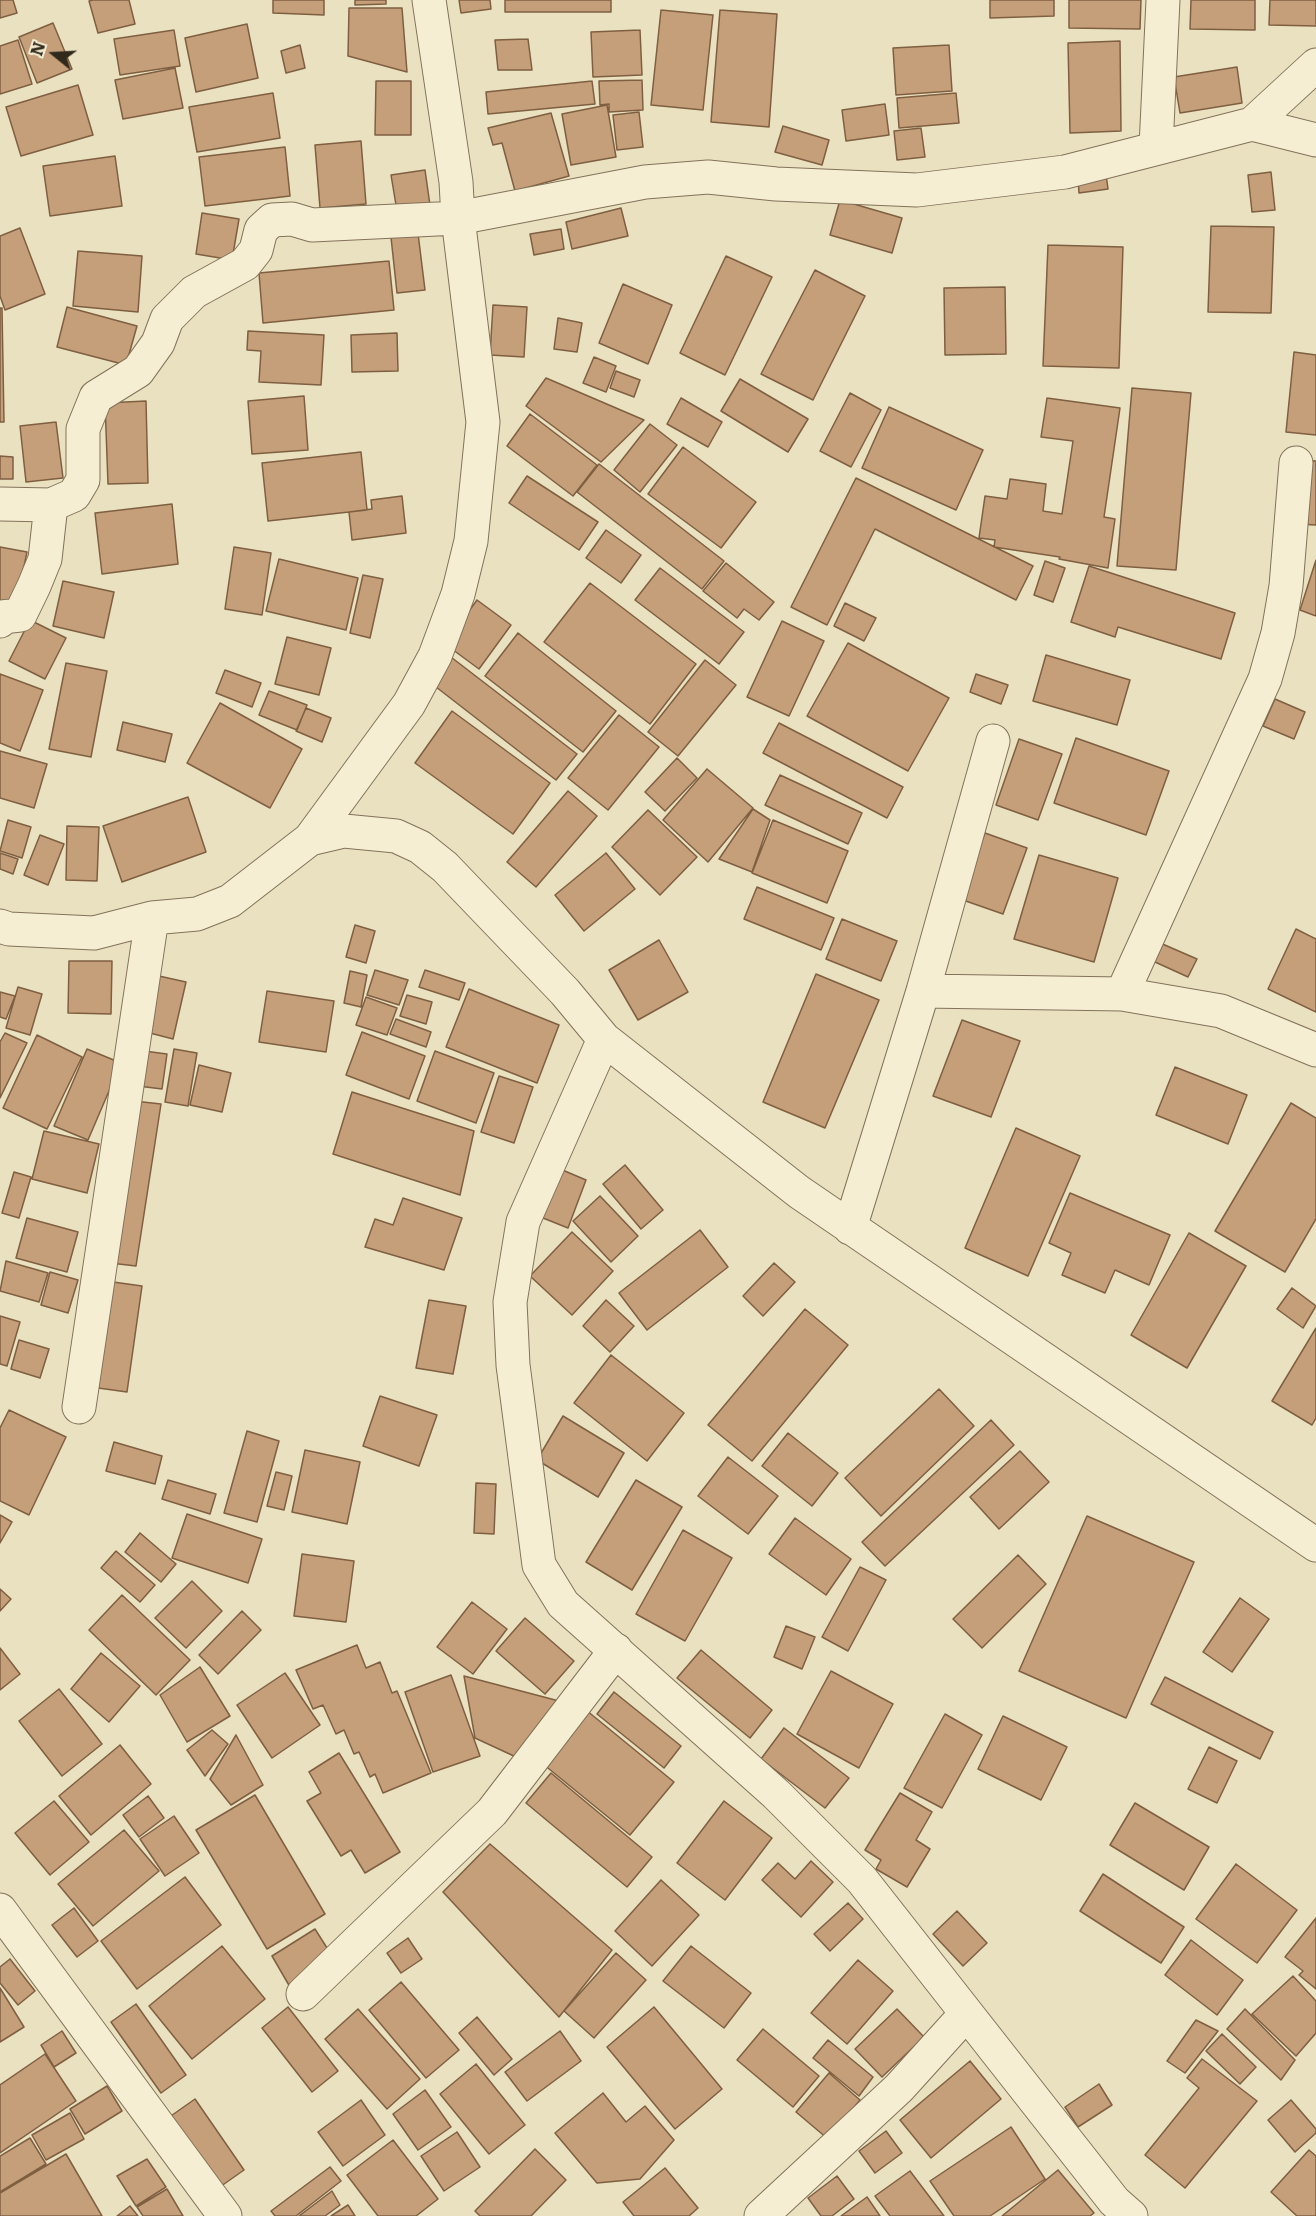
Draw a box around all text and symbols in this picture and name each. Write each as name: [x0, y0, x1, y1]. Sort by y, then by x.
north arrow: [24, 24, 84, 84]
text: N: [23, 38, 50, 59]

